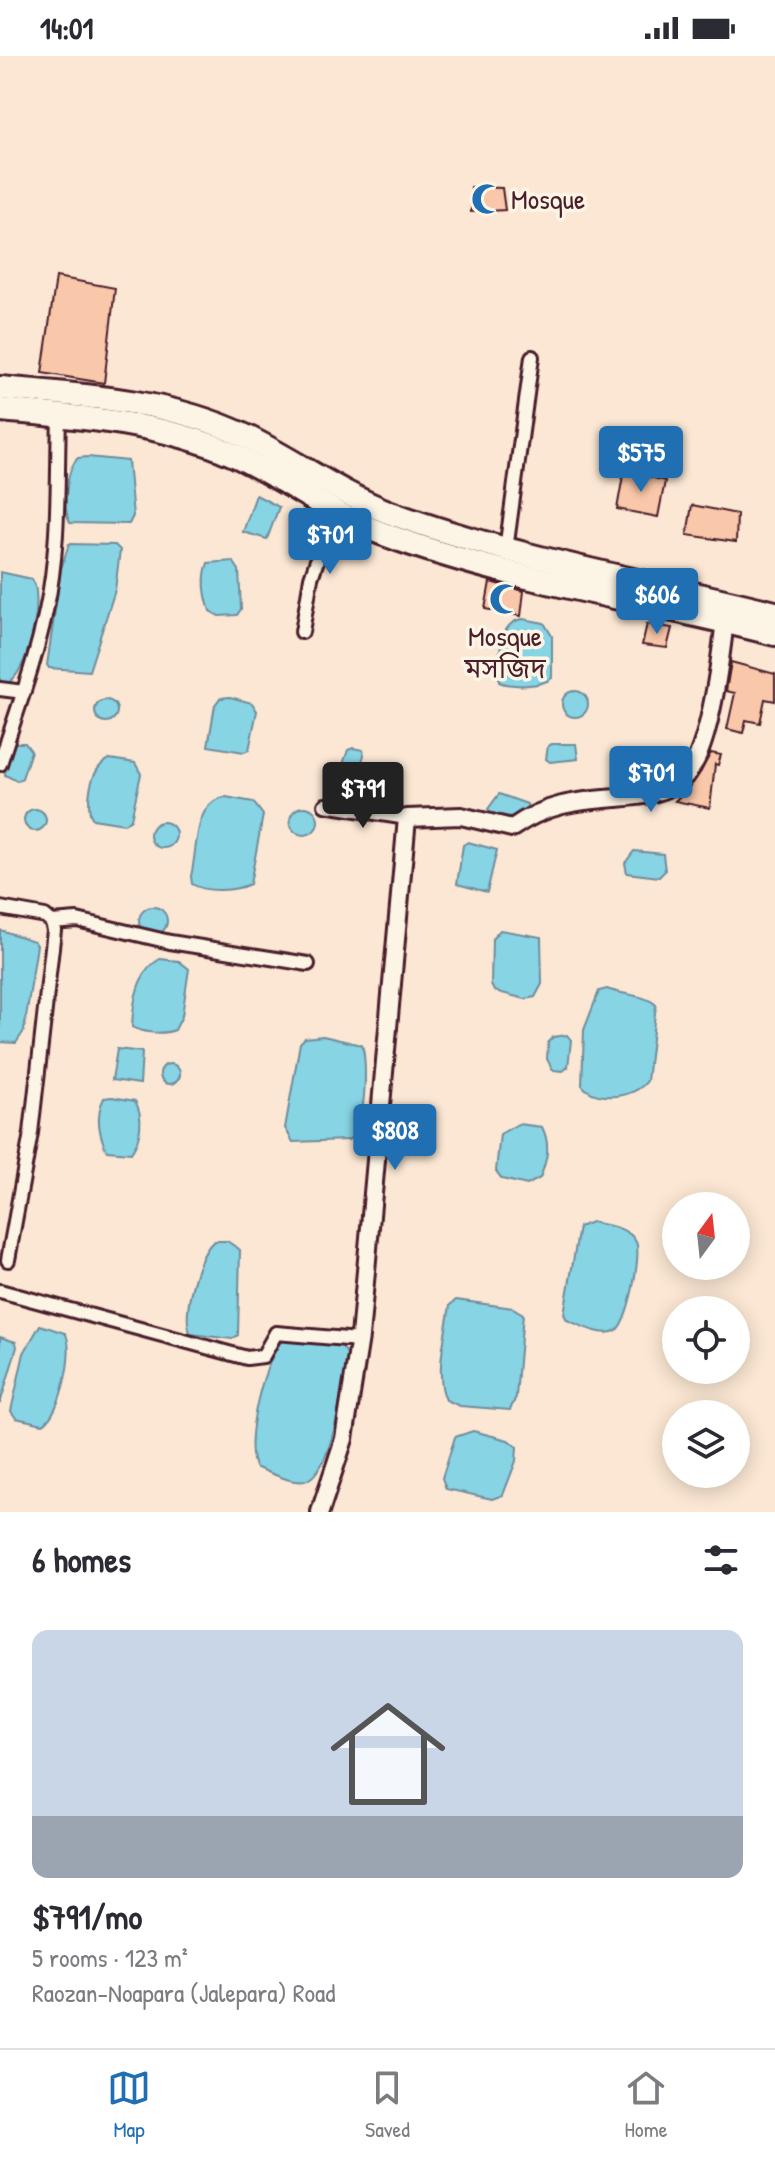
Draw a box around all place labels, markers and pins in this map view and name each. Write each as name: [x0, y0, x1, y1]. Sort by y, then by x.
place label: Mosque: [511, 180, 585, 218]
mosque icon: Mosque: [470, 182, 504, 216]
pin: $575: [594, 426, 688, 494]
pin: $701: [283, 508, 377, 576]
pin: $606: [610, 568, 704, 636]
mosque icon: Mosque মসজিদ: [488, 582, 522, 616]
place label: Mosque মসজিদ: [463, 617, 546, 687]
pin: $701: [604, 746, 698, 814]
pin: $791: [316, 762, 410, 830]
pin: $808: [348, 1104, 442, 1172]

